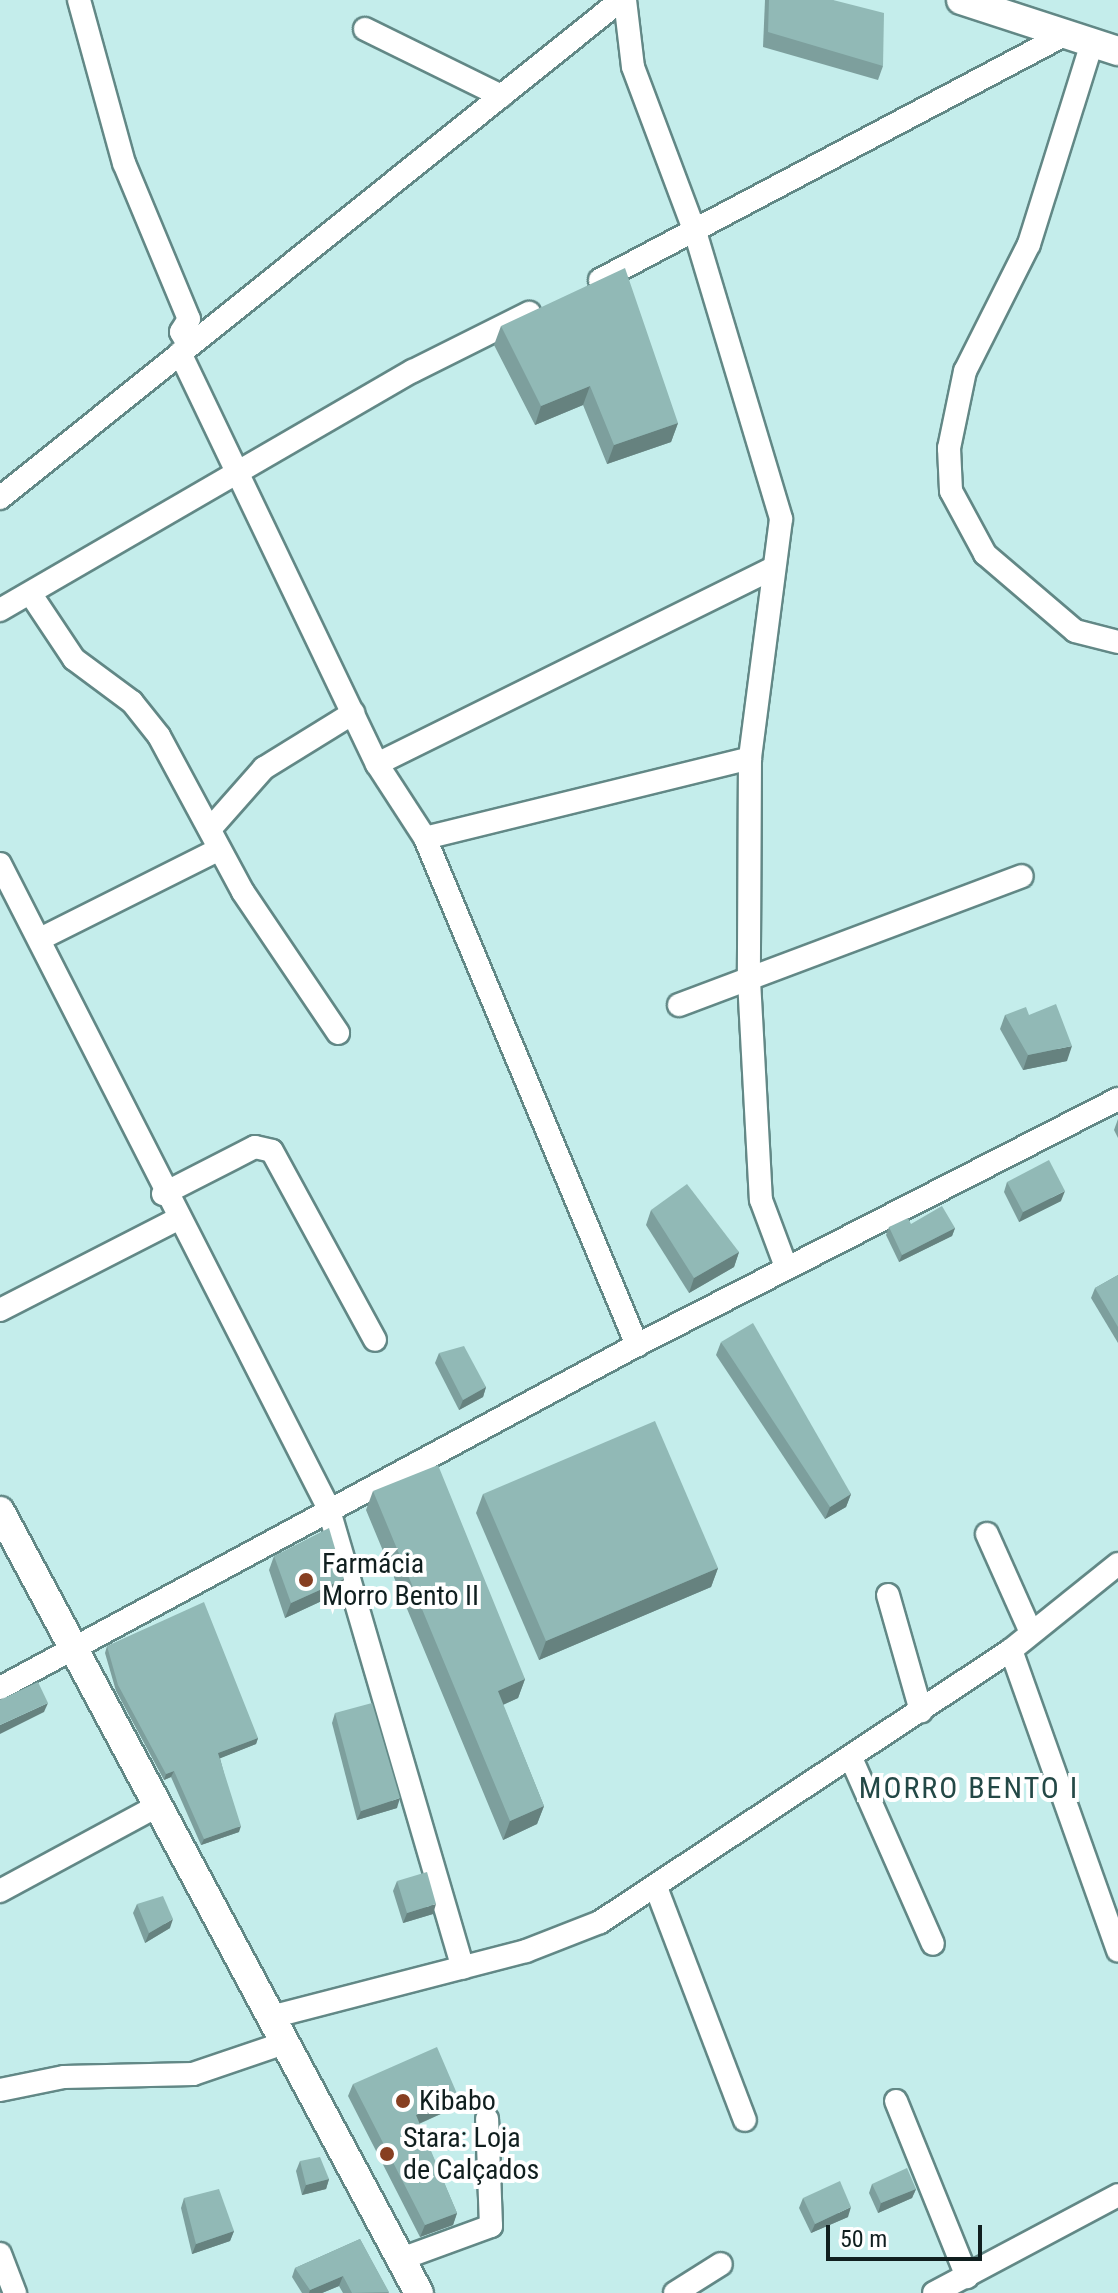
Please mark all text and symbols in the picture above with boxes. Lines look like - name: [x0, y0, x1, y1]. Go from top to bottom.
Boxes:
- place label: Farmácia Morro Bento II: [322, 1547, 479, 1613]
- marker: Farmácia Morro Bento II: [297, 1571, 315, 1589]
- district label: MORRO BENTO I: [859, 1770, 1079, 1806]
- place label: Kibabo: [419, 2084, 496, 2118]
- marker: Kibabo: [394, 2092, 412, 2110]
- place label: Stara: Loja de Calçados: [403, 2121, 539, 2187]
- marker: Stara: Loja de Calçados: [378, 2145, 396, 2163]
- scale bar: [830, 2209, 986, 2259]
- text: 50 m: [840, 2225, 887, 2253]

